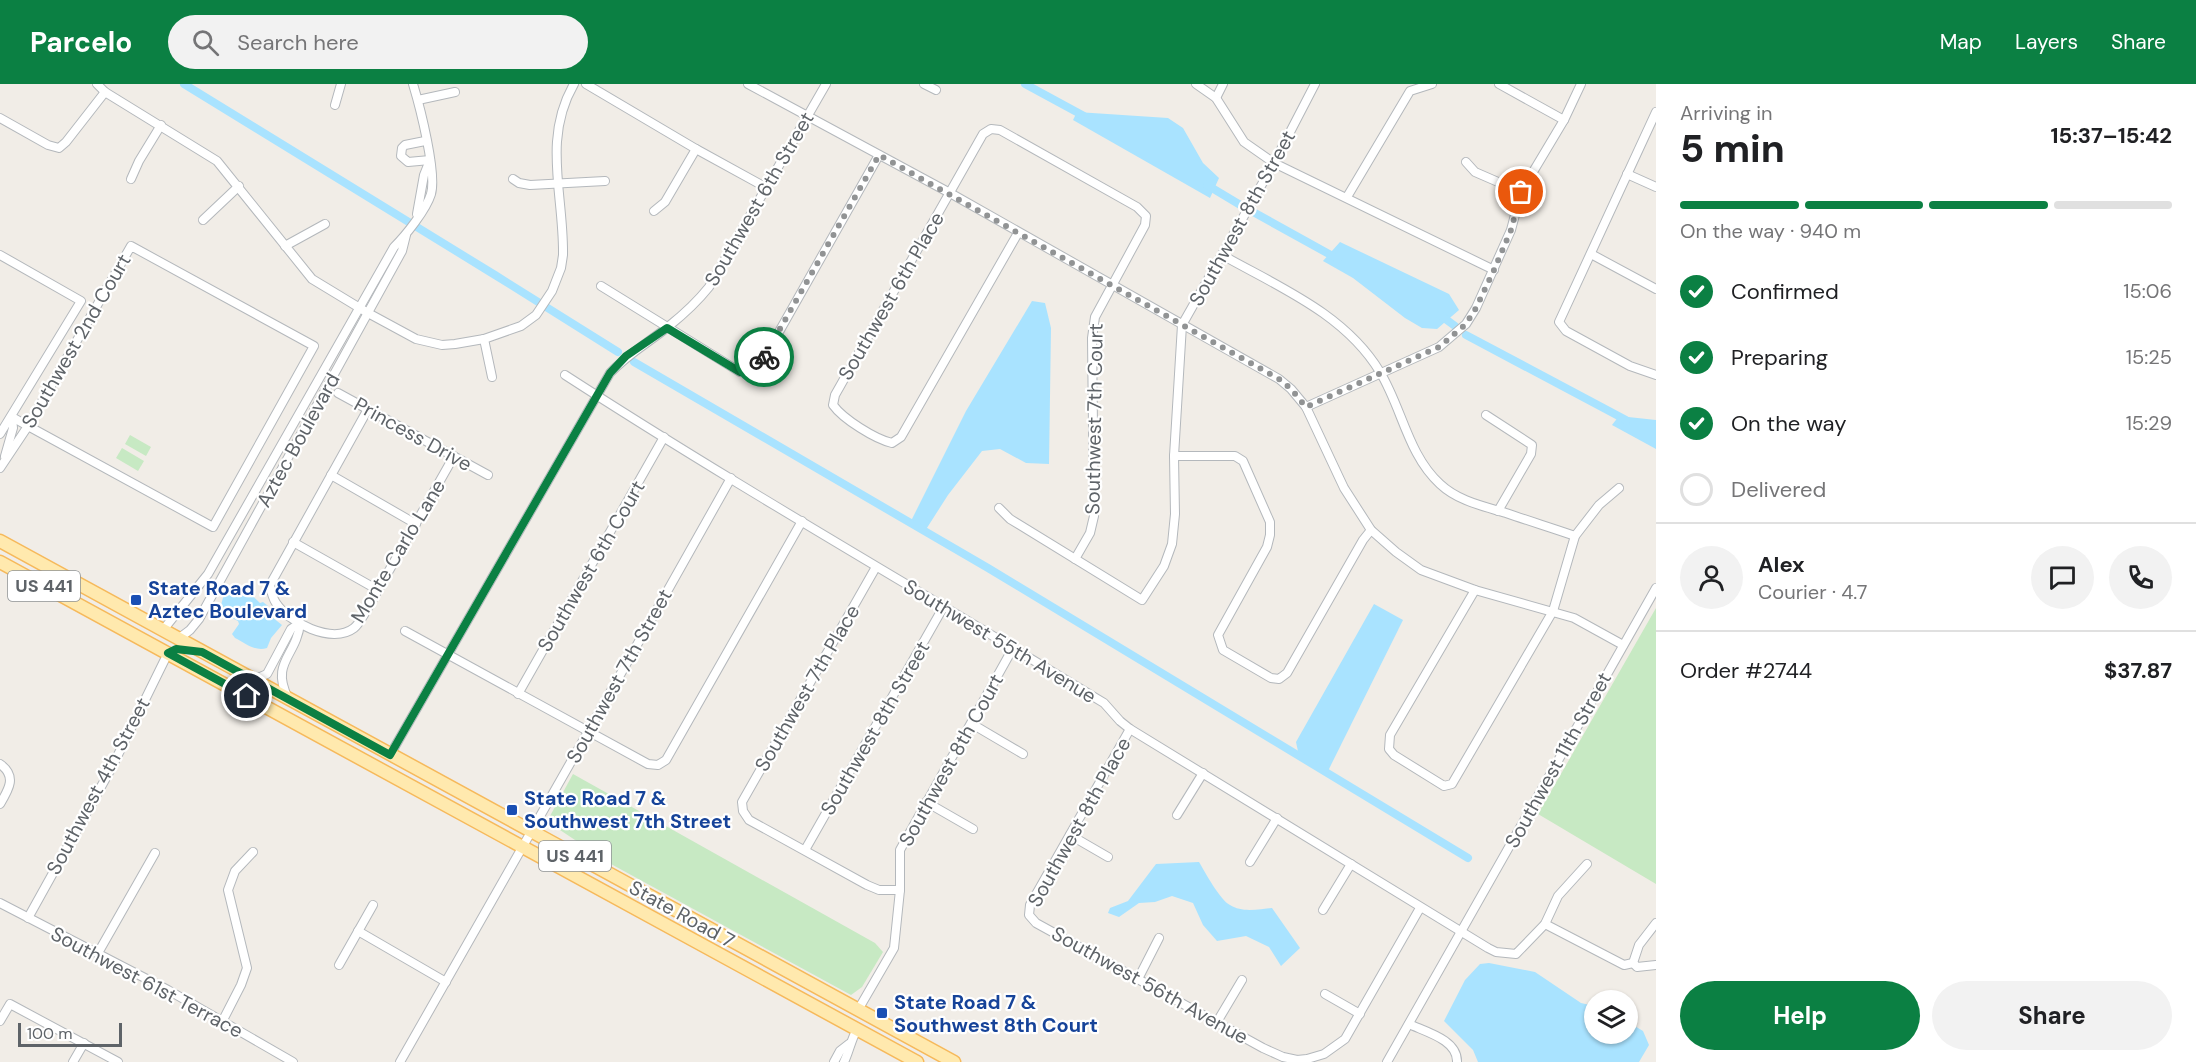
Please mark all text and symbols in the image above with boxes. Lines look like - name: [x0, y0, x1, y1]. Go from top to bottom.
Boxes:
- search box: [168, 15, 588, 69]
- text: Parcelo: [30, 24, 132, 61]
- icon: search: [189, 26, 222, 59]
- text: Search here: [237, 28, 359, 57]
- text: Map: [1940, 28, 1982, 56]
- text: Layers: [2015, 28, 2078, 56]
- text: Share: [2111, 28, 2166, 56]
- text: Arriving in: [1680, 100, 1772, 126]
- street label: Southwest 6th Street: [698, 107, 820, 291]
- text: 15:37–15:42: [2051, 121, 2172, 150]
- text: 5 min: [1680, 123, 1785, 174]
- street label: Southwest 8th Street: [1183, 126, 1301, 310]
- pin: [1495, 166, 1546, 217]
- icon: bag: [1504, 175, 1537, 208]
- street label: Southwest 6th Place: [832, 207, 950, 385]
- text: On the way · 940 m: [1680, 218, 1861, 244]
- street label: Southwest 2nd Court: [15, 249, 137, 433]
- icon: check: [1680, 275, 1713, 308]
- text: Confirmed: [1731, 277, 1839, 306]
- text: 15:06: [2123, 278, 2172, 304]
- street label: Southwest 7th Court: [1079, 323, 1109, 515]
- courier: [734, 327, 794, 387]
- icon: bike: [748, 341, 781, 374]
- icon: check: [1680, 341, 1713, 374]
- text: Preparing: [1731, 343, 1828, 372]
- text: 15:25: [2126, 344, 2172, 370]
- street label: Aztec Boulevard: [250, 368, 346, 512]
- street label: Princess Drive: [349, 391, 477, 477]
- icon: check: [1680, 407, 1713, 440]
- text: On the way: [1731, 409, 1846, 438]
- text: 15:29: [2126, 410, 2172, 436]
- street label: Monte Carlo Lane: [345, 474, 451, 628]
- text: Delivered: [1731, 475, 1826, 504]
- street label: Southwest 6th Court: [531, 476, 651, 656]
- button: person: [1680, 546, 1743, 609]
- button: chat: [2031, 546, 2094, 609]
- button: phone: [2109, 546, 2172, 609]
- text: Alex: [1758, 550, 1805, 579]
- road number: US 441: [8, 571, 80, 601]
- street label: Southwest 55th Avenue: [899, 573, 1101, 709]
- place label: State Road 7 & Aztec Boulevard: [148, 575, 307, 624]
- text: Courier · 4.7: [1758, 579, 1867, 605]
- street label: Southwest 7th Street: [560, 584, 678, 768]
- marker: State Road 7 & Aztec Boulevard: [129, 593, 143, 607]
- street label: Southwest 7th Place: [749, 600, 865, 776]
- street label: Southwest 8th Street: [815, 636, 936, 820]
- text: Order #2744: [1680, 656, 1812, 685]
- text: $37.87: [2104, 656, 2172, 685]
- street label: Southwest 11th Street: [1499, 667, 1617, 852]
- street label: Southwest 8th Court: [893, 669, 1009, 851]
- pin: [221, 670, 272, 721]
- icon: home: [230, 679, 263, 712]
- street label: Southwest 4th Street: [40, 693, 156, 879]
- street label: Southwest 8th Place: [1022, 733, 1136, 911]
- place label: State Road 7 & Southwest 7th Street: [524, 785, 731, 834]
- marker: State Road 7 & Southwest 7th Street: [505, 803, 519, 817]
- road number: US 441: [539, 841, 611, 871]
- street label: State Road 7: [625, 874, 739, 954]
- street label: Southwest 61st Terrace: [46, 920, 248, 1044]
- street label: Southwest 56th Avenue: [1047, 920, 1253, 1050]
- button: Help: [1680, 981, 1920, 1050]
- button: Share: [1932, 981, 2172, 1050]
- place label: State Road 7 & Southwest 8th Court: [894, 989, 1098, 1038]
- map controls: [1584, 990, 1638, 1044]
- button: layers: [1584, 990, 1638, 1044]
- marker: State Road 7 & Southwest 8th Court: [875, 1006, 889, 1020]
- scale bar: [18, 1020, 122, 1048]
- text: 100 m: [27, 1023, 72, 1044]

